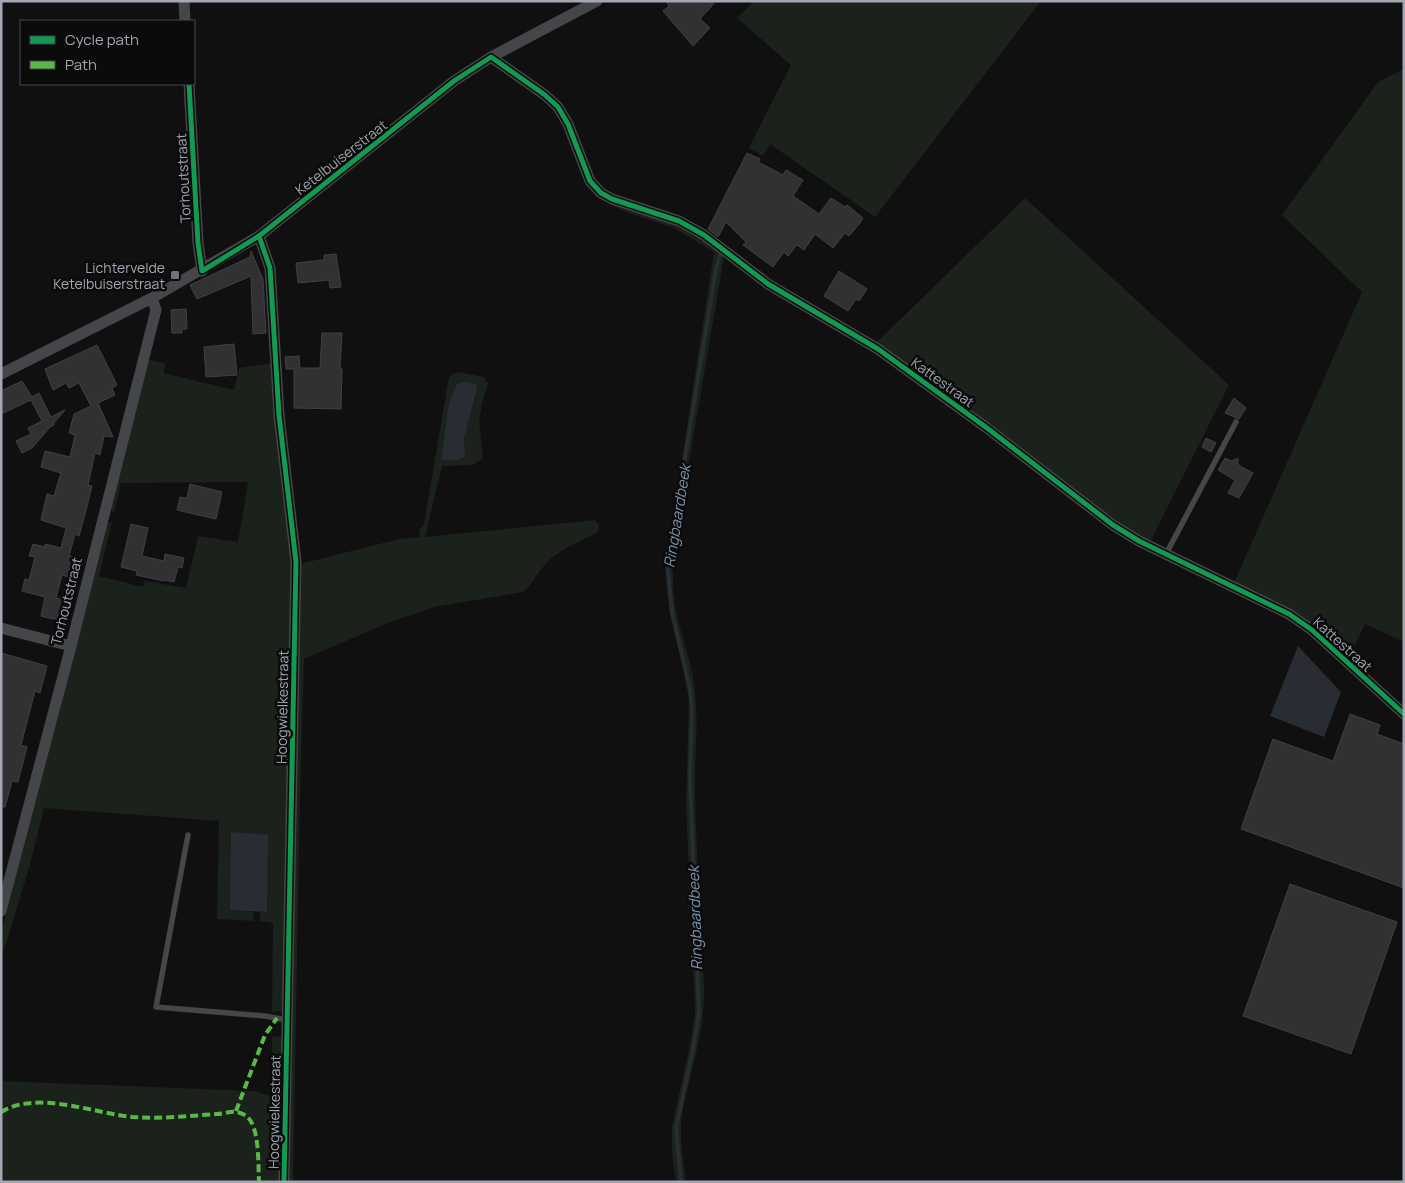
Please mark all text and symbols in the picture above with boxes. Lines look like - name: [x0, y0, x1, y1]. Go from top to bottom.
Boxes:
- legend: [20, 20, 195, 85]
- text: Cycle path: [65, 29, 139, 50]
- text: Path: [65, 54, 97, 75]
- street label: Ketelbuiserstraat: [291, 115, 391, 199]
- street label: Torhoutstraat: [171, 132, 195, 223]
- place label: Lichtervelde Ketelbuiserstraat: [53, 258, 165, 293]
- marker: Lichtervelde Ketelbuiserstraat: [169, 269, 181, 281]
- street label: Kattestraat: [908, 353, 979, 412]
- water label: Ringbaardbeek: [658, 460, 696, 569]
- street label: Torhoutstraat: [46, 555, 86, 647]
- street label: Kattestraat: [1309, 612, 1377, 676]
- street label: Hoogwielkestraat: [272, 650, 292, 764]
- water label: Ringbaardbeek: [683, 863, 707, 970]
- street label: Hoogwielkestraat: [264, 1055, 284, 1169]

